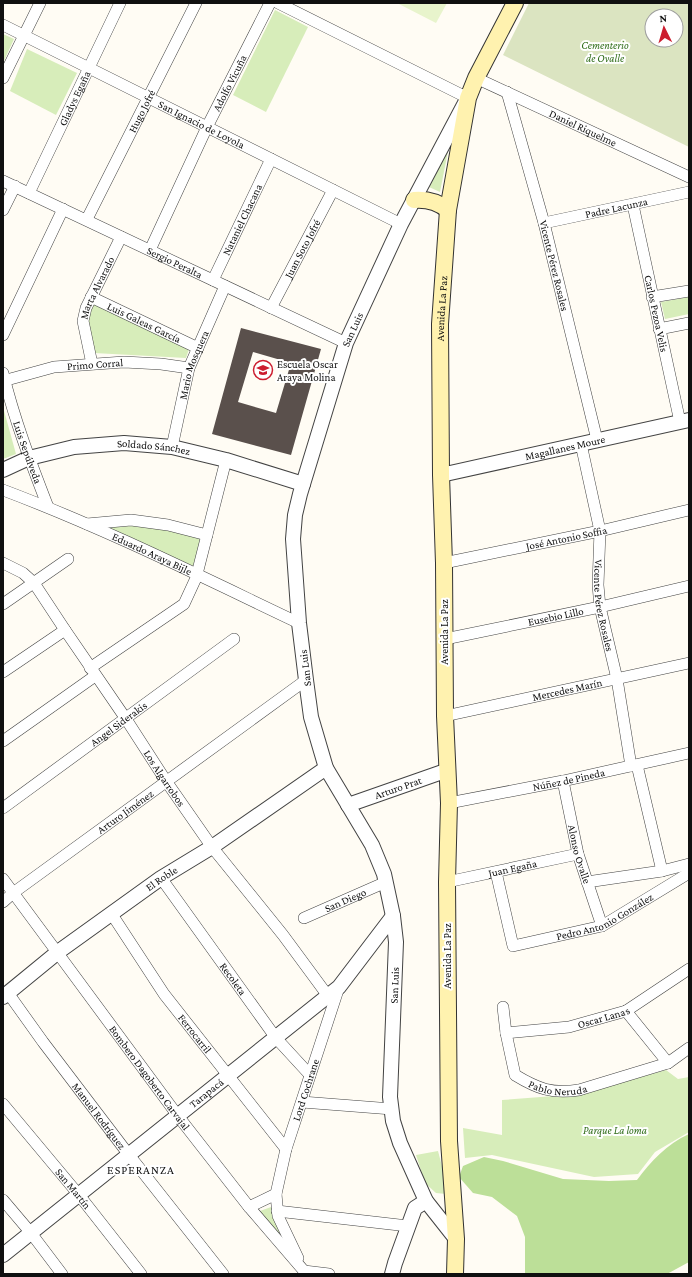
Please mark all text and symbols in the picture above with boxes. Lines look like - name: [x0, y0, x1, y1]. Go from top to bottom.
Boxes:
- north arrow: [644, 8, 684, 48]
- text: N: [659, 12, 668, 24]
- park label: Cementerio de Ovalle: [581, 39, 629, 64]
- street label: Adolfo Vicuña: [210, 53, 249, 113]
- street label: Gladys Egaña: [56, 69, 93, 128]
- street label: Hugo Jofré: [126, 87, 157, 134]
- street label: San Ignacio de Loyola: [156, 98, 247, 151]
- street label: Daniel Riquelme: [547, 107, 619, 149]
- street label: Nataniel Chacana: [220, 182, 264, 257]
- street label: Padre Lacunza: [584, 195, 649, 220]
- street label: Juan Soto Jofré: [281, 217, 323, 281]
- street label: Vicente Pérez Rosales: [538, 219, 571, 312]
- street label: Sergio Peralta: [145, 244, 204, 280]
- street label: Marta Alvarado: [78, 254, 117, 320]
- street label: Carlos Pezoa Velis: [642, 274, 671, 353]
- street label: Avenida La Paz: [434, 275, 449, 341]
- street label: Luis Galeas García: [106, 300, 183, 345]
- street label: San Luis: [339, 310, 365, 348]
- street label: Mario Mosquera: [176, 328, 211, 401]
- street label: Primo Corral: [67, 356, 124, 372]
- place label: Escuela Oscar Araya Molina: [277, 358, 338, 384]
- school or university icon: Escuela Oscar Araya Molina: [252, 359, 274, 381]
- street label: Luis Sepúlveda: [11, 419, 44, 485]
- street label: Magallanes Moure: [524, 433, 606, 462]
- street label: Soldado Sánchez: [116, 437, 192, 457]
- street label: José Antonio Soffia: [524, 524, 608, 553]
- street label: Eduardo Araya Bijle: [110, 530, 194, 577]
- street label: Vicente Pérez Rosales: [592, 559, 616, 653]
- street label: Avenida La Paz: [438, 599, 450, 665]
- street label: Eusebio Lillo: [527, 604, 585, 628]
- street label: San Luis: [297, 649, 313, 687]
- street label: Mercedes Marín: [531, 676, 603, 703]
- street label: Angel Siderakis: [88, 699, 149, 748]
- street label: Los Algarrobos: [141, 748, 188, 809]
- street label: Núñez de Pineda: [532, 766, 606, 793]
- street label: Arturo Prat: [373, 774, 423, 801]
- street label: Arturo Jiménez: [95, 787, 156, 836]
- street label: Alonso Ovalle: [566, 824, 593, 885]
- street label: Juan Egaña: [486, 857, 538, 880]
- street label: El Roble: [143, 863, 180, 893]
- street label: San Diego: [323, 885, 368, 914]
- street label: Pedro Antonio González: [555, 890, 655, 942]
- street label: Avenida La Paz: [441, 923, 453, 989]
- street label: Recoleta: [218, 960, 249, 997]
- street label: San Luis: [388, 967, 401, 1004]
- street label: Oscar Lanas: [576, 1004, 632, 1030]
- street label: Ferrocarril: [176, 1012, 214, 1055]
- street label: Bombero Dagoberto Carvajal: [107, 1023, 193, 1132]
- street label: Lord Cochrane: [290, 1057, 321, 1122]
- street label: Tarapacá: [187, 1076, 226, 1110]
- street label: Pablo Neruda: [527, 1078, 588, 1097]
- street label: Manuel Rodríguez: [70, 1080, 129, 1152]
- park label: Parque La loma: [583, 1124, 647, 1137]
- district label: ESPERANZA: [107, 1163, 175, 1177]
- street label: San Martín: [53, 1166, 94, 1211]

